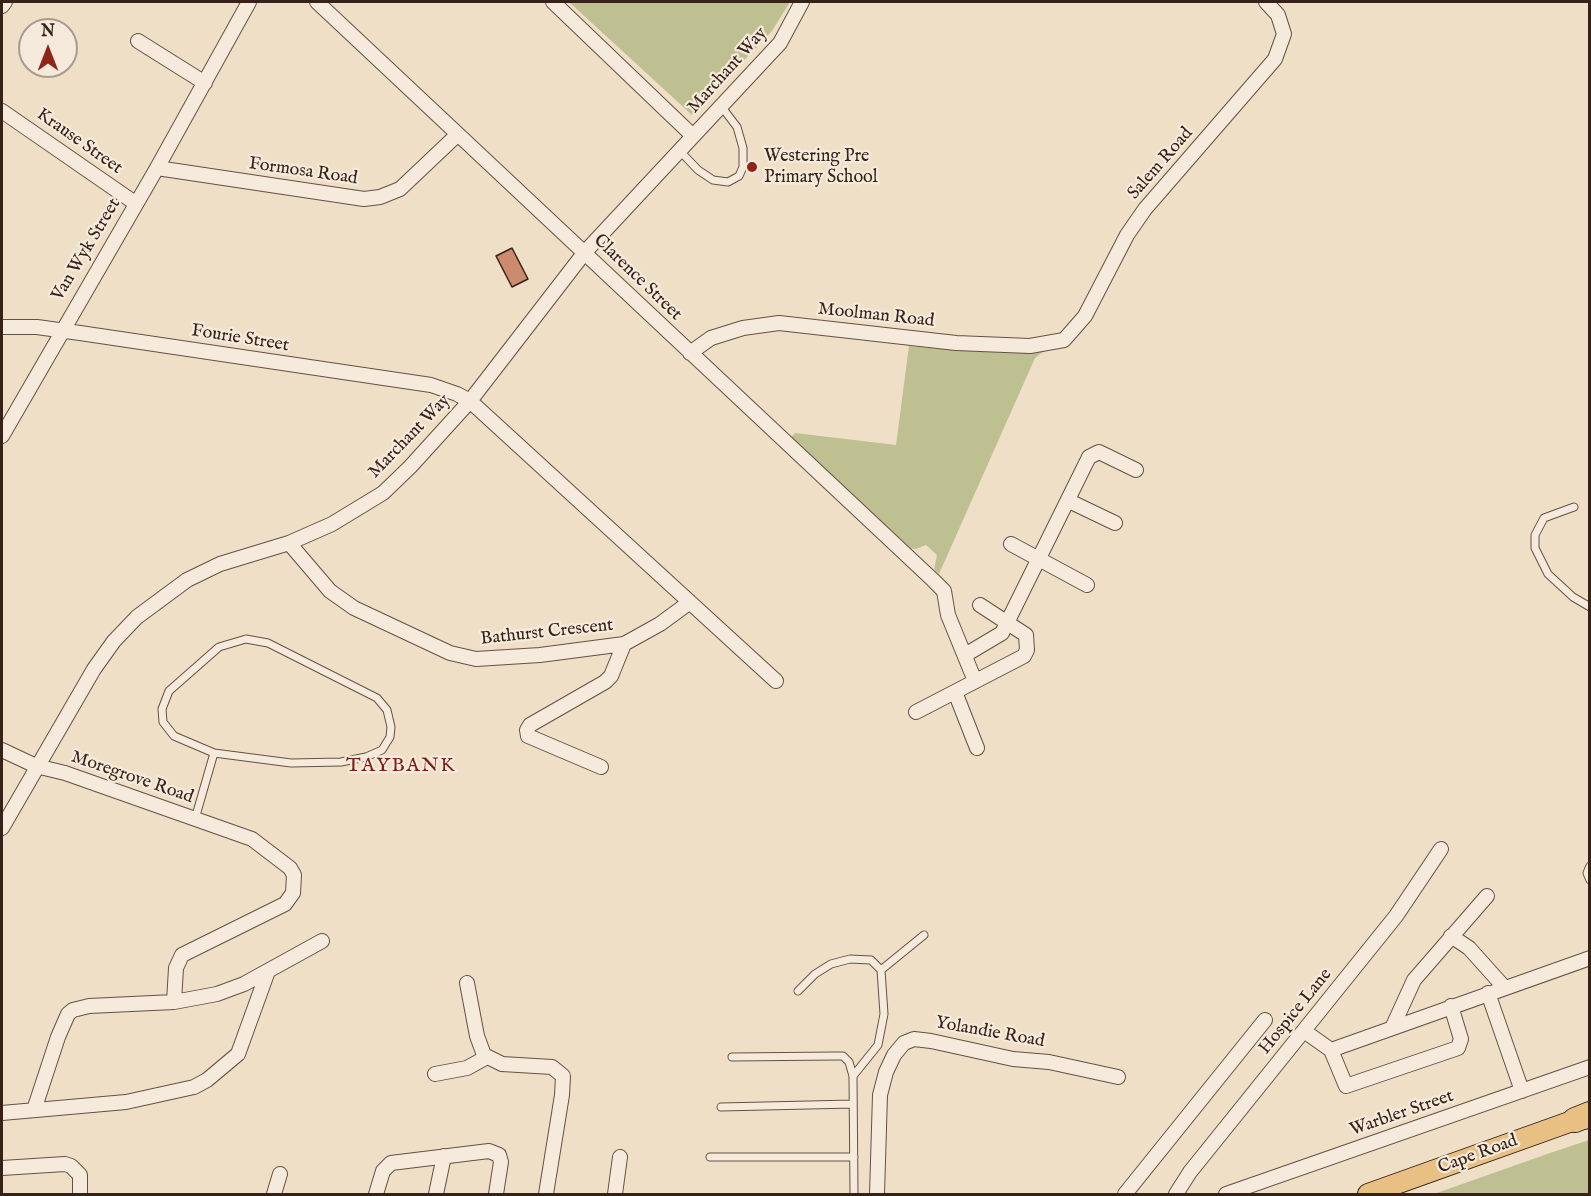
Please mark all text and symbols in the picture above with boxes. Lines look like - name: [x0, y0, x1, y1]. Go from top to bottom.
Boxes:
- north arrow: [18, 18, 78, 78]
- text: N: [41, 22, 55, 42]
- street label: Marchant Way: [684, 23, 772, 119]
- street label: Krause Street: [32, 104, 126, 180]
- street label: Salem Road: [1124, 123, 1198, 205]
- place label: Westering Pre Primary School: [764, 146, 878, 188]
- street label: Formosa Road: [247, 154, 359, 190]
- marker: Westering Pre Primary School: [745, 160, 759, 174]
- street label: Van Wyk Street: [48, 195, 126, 305]
- street label: Clarence Street: [588, 230, 686, 326]
- street label: Moolman Road: [817, 299, 935, 333]
- street label: Fourie Street: [190, 321, 290, 357]
- street label: Marchant Way: [365, 390, 455, 484]
- street label: Bathurst Crescent: [480, 615, 614, 651]
- street label: Moregrove Road: [68, 747, 196, 809]
- district label: TAYBANK: [346, 755, 456, 779]
- street label: Hospice Lane: [1255, 965, 1337, 1059]
- street label: Yolandie Road: [934, 1013, 1046, 1053]
- street label: Warbler Street: [1347, 1086, 1457, 1142]
- street label: Cape Road: [1435, 1131, 1521, 1179]

